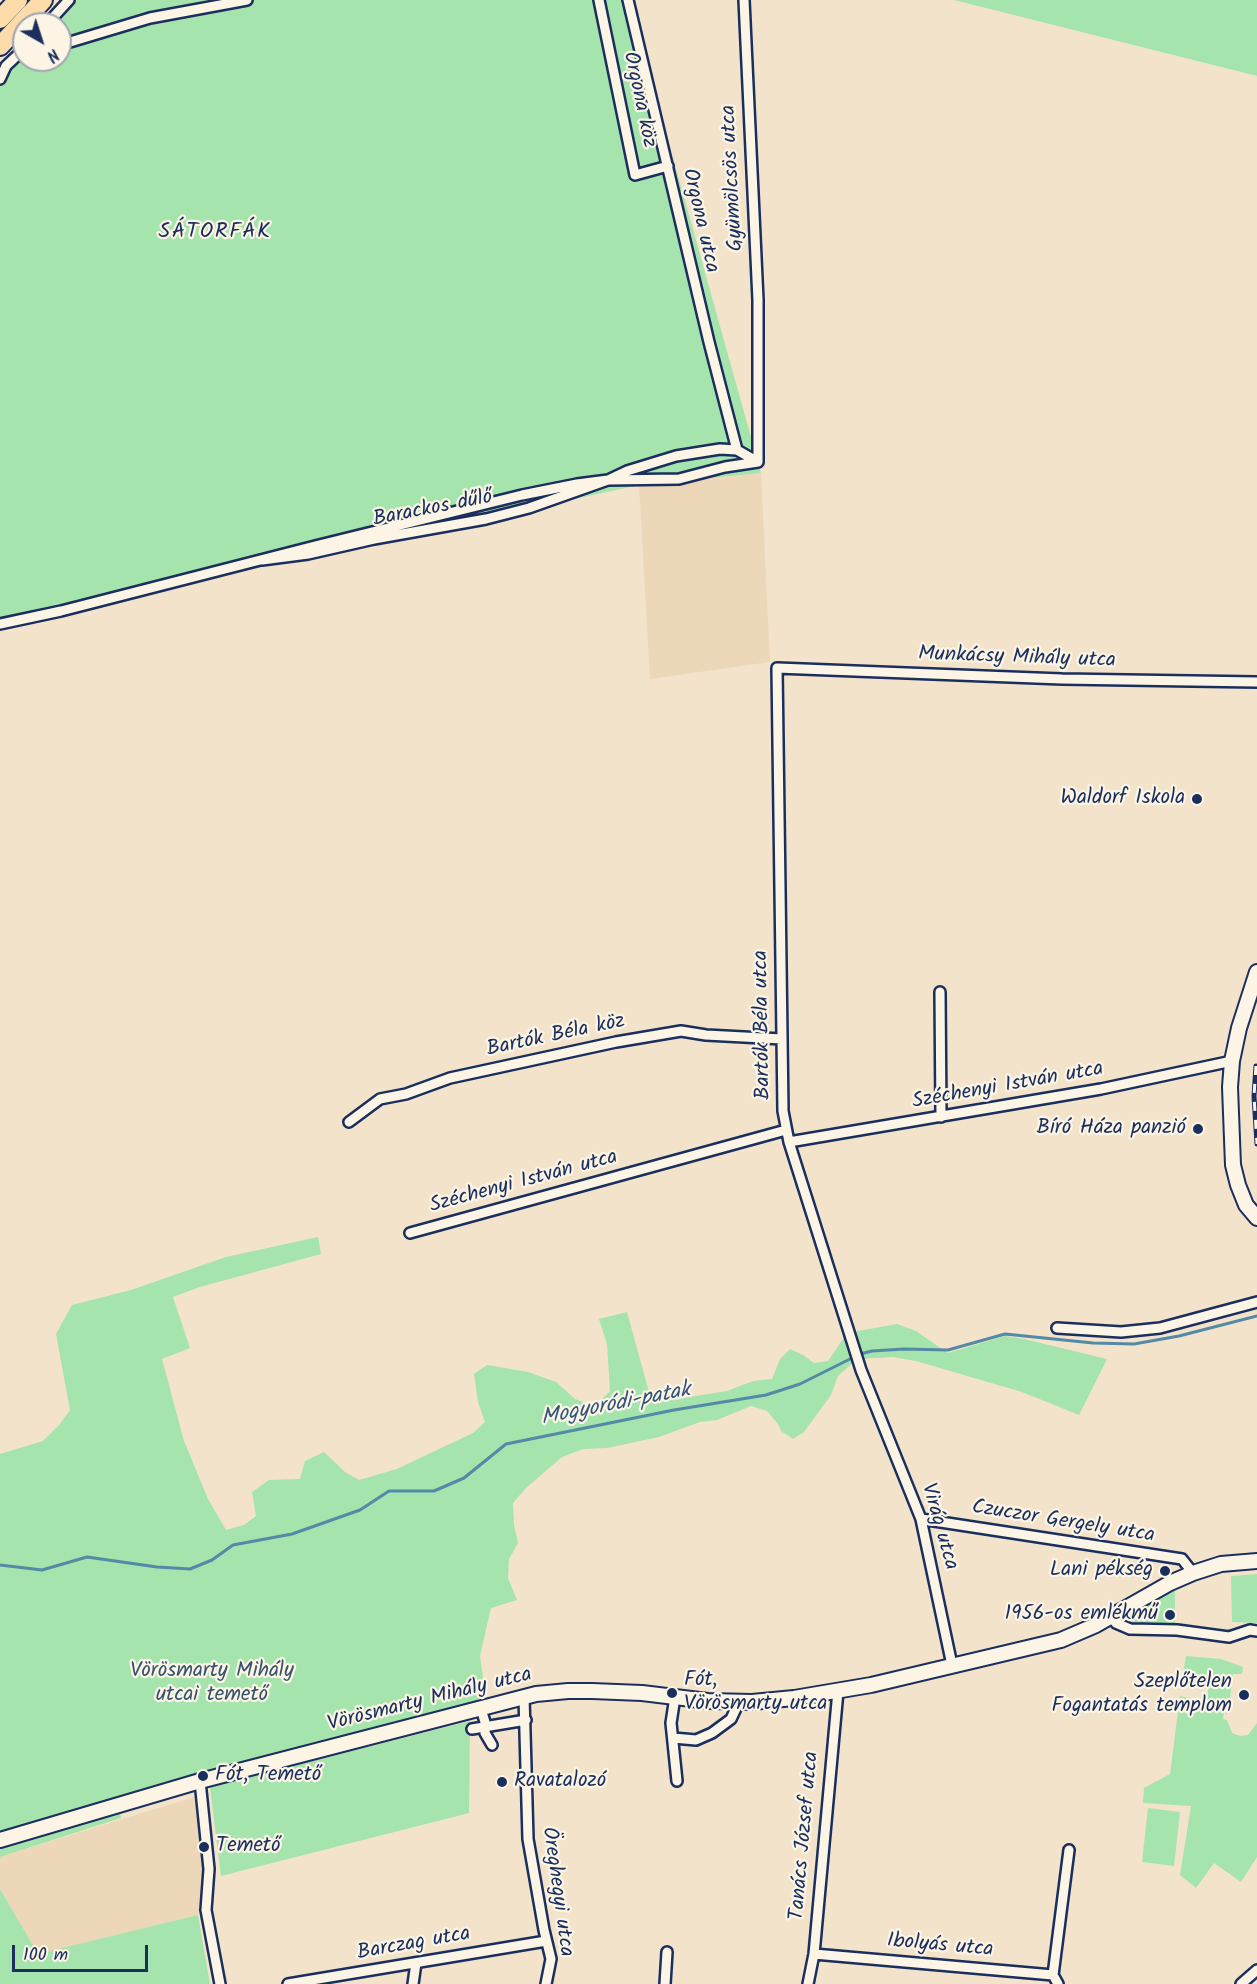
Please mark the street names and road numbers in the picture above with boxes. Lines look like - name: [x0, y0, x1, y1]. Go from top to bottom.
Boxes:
- street label: Orgona köz: [616, 50, 660, 150]
- street label: Gyümölcsös utca: [718, 104, 750, 252]
- street label: Orgona utca: [675, 166, 723, 276]
- street label: Barackos dűlő: [371, 486, 495, 534]
- street label: Munkácsy Mihály utca: [918, 643, 1116, 675]
- street label: Bartók Béla utca: [750, 950, 778, 1100]
- street label: Bartók Béla köz: [485, 1010, 627, 1064]
- street label: Széchenyi István utca: [911, 1058, 1105, 1116]
- street label: Széchenyi István utca: [427, 1146, 621, 1220]
- street label: Virág utca: [914, 1481, 962, 1573]
- street label: Czuczor Gergely utca: [970, 1496, 1156, 1550]
- street label: Vörösmarty Mihály utca: [325, 1663, 535, 1739]
- street label: Tanács József utca: [786, 1750, 826, 1922]
- street label: Öreghegyi utca: [534, 1826, 578, 1958]
- street label: Barczag utca: [355, 1923, 473, 1967]
- street label: Ibolyás utca: [886, 1930, 994, 1964]

